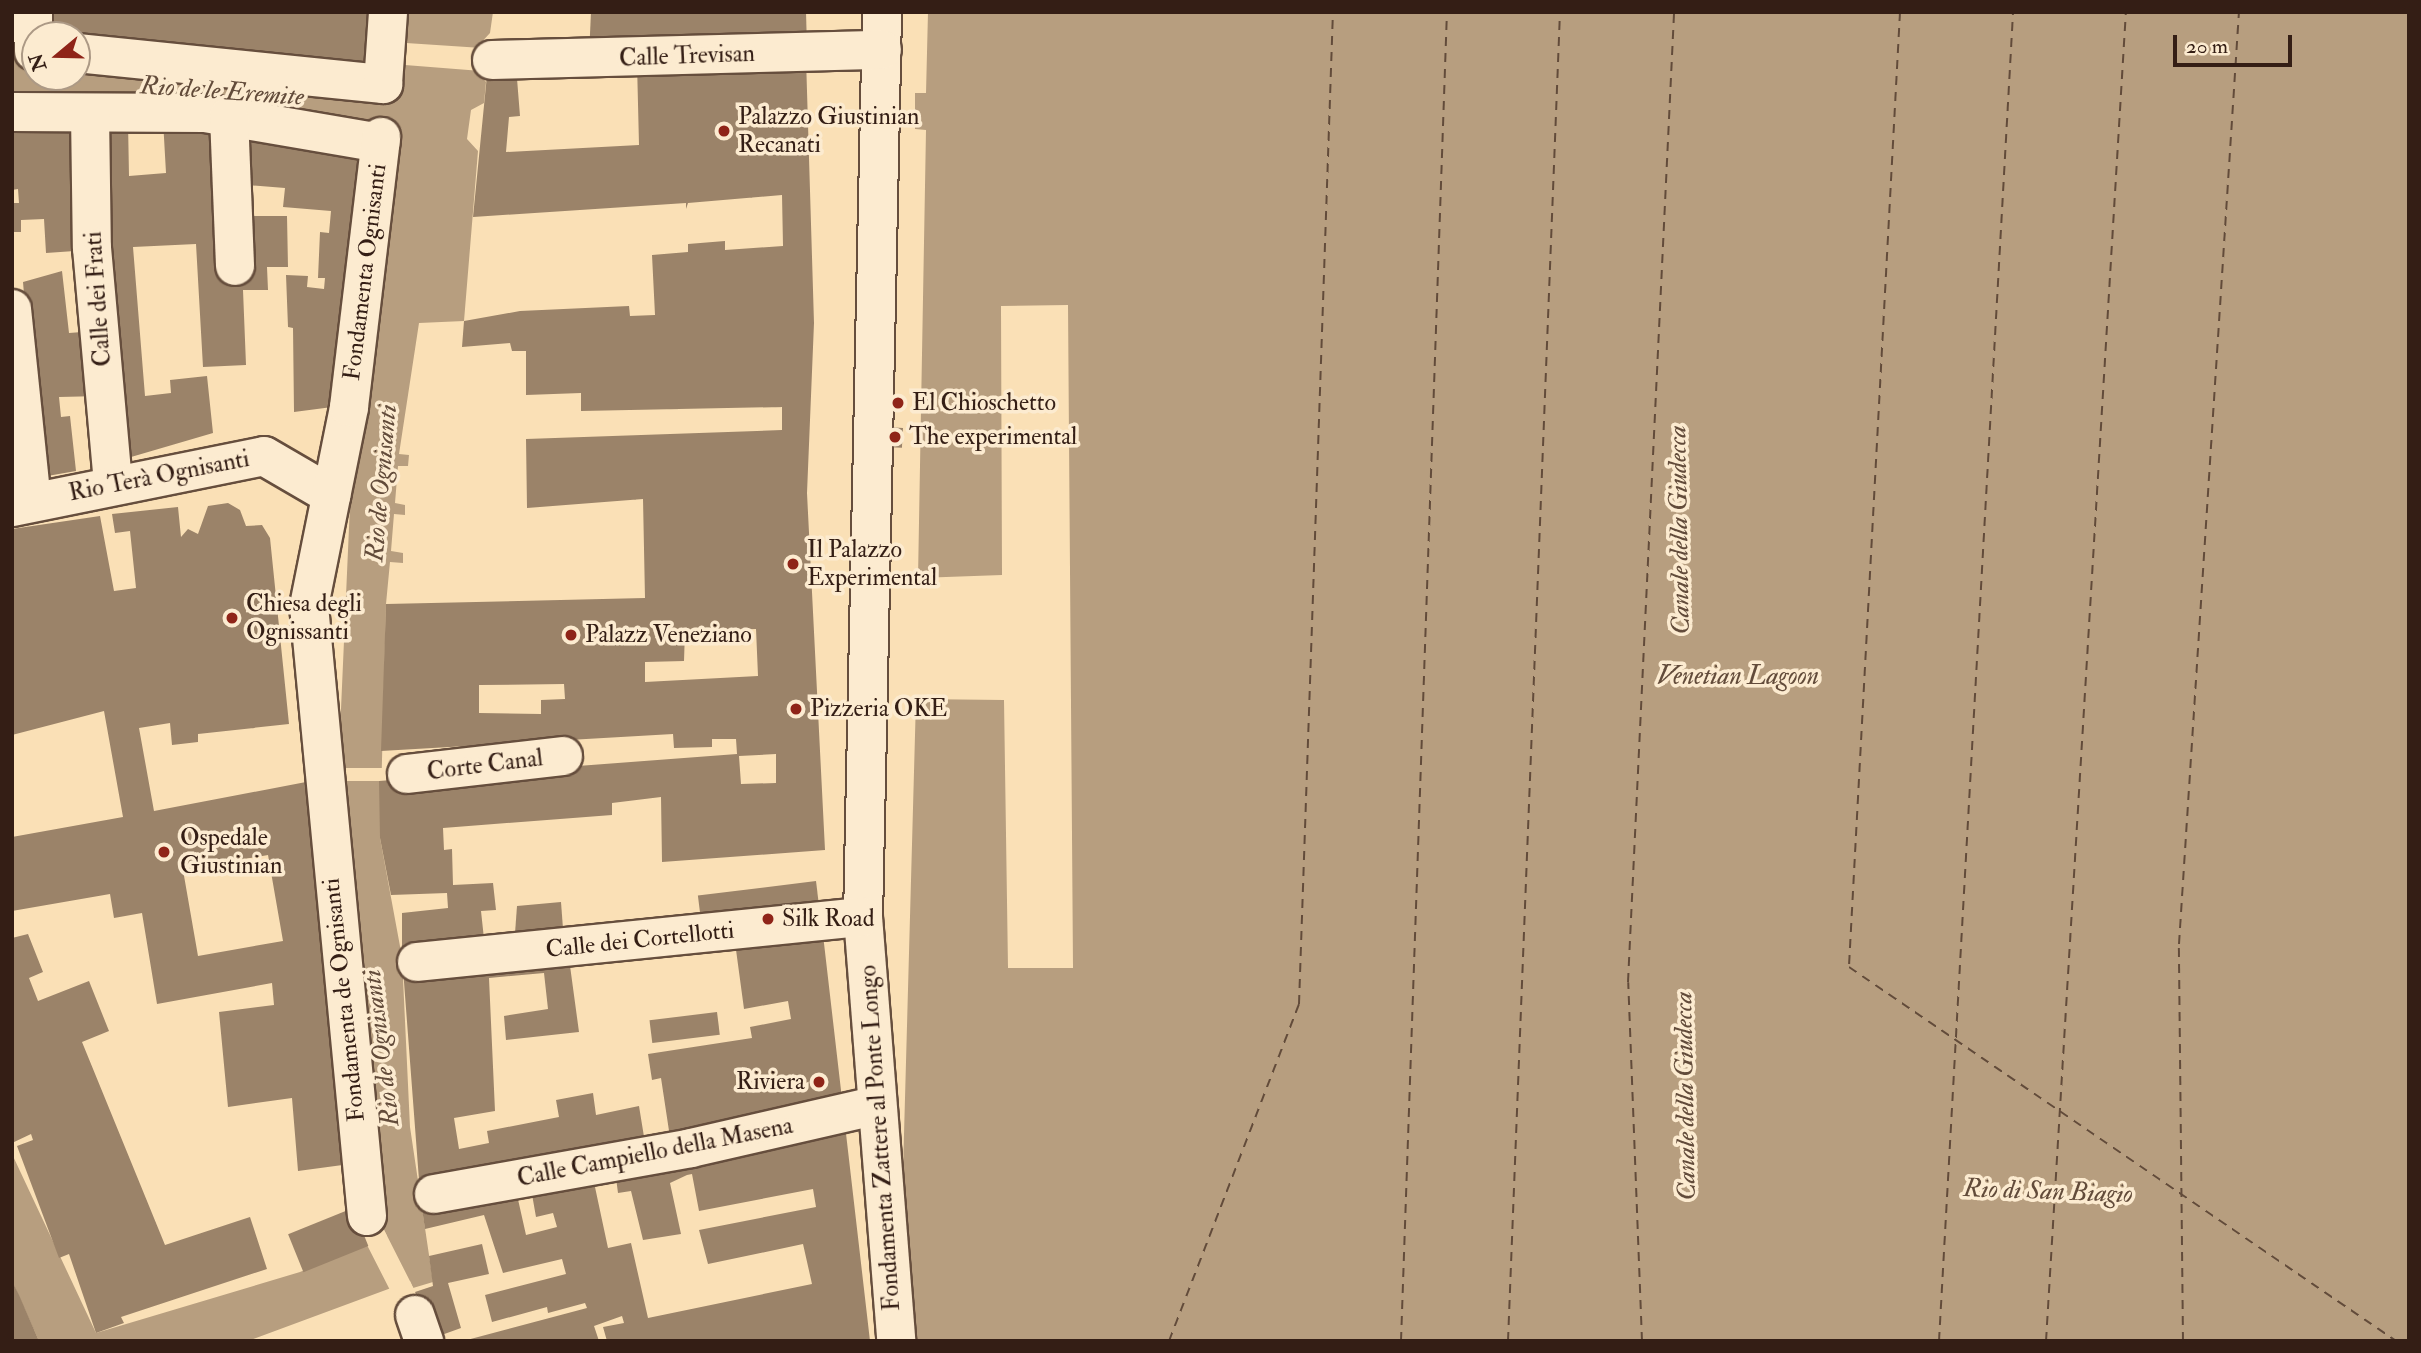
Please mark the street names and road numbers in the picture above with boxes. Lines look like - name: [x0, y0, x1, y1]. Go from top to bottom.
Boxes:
- street label: Calle Trevisan: [619, 39, 755, 73]
- street label: Fondamenta Ognisanti: [337, 162, 393, 382]
- street label: Calle dei Frati: [79, 230, 117, 368]
- street label: Rio Terà Ognisanti: [66, 444, 252, 508]
- street label: Corte Canal: [425, 744, 545, 786]
- street label: Fondamenta de Ognisanti: [317, 877, 371, 1123]
- street label: Calle dei Cortellotti: [544, 916, 736, 964]
- street label: Fondamenta Zattere al Ponte Longo: [854, 964, 906, 1312]
- street label: Calle Campiello della Masena: [515, 1111, 795, 1193]

